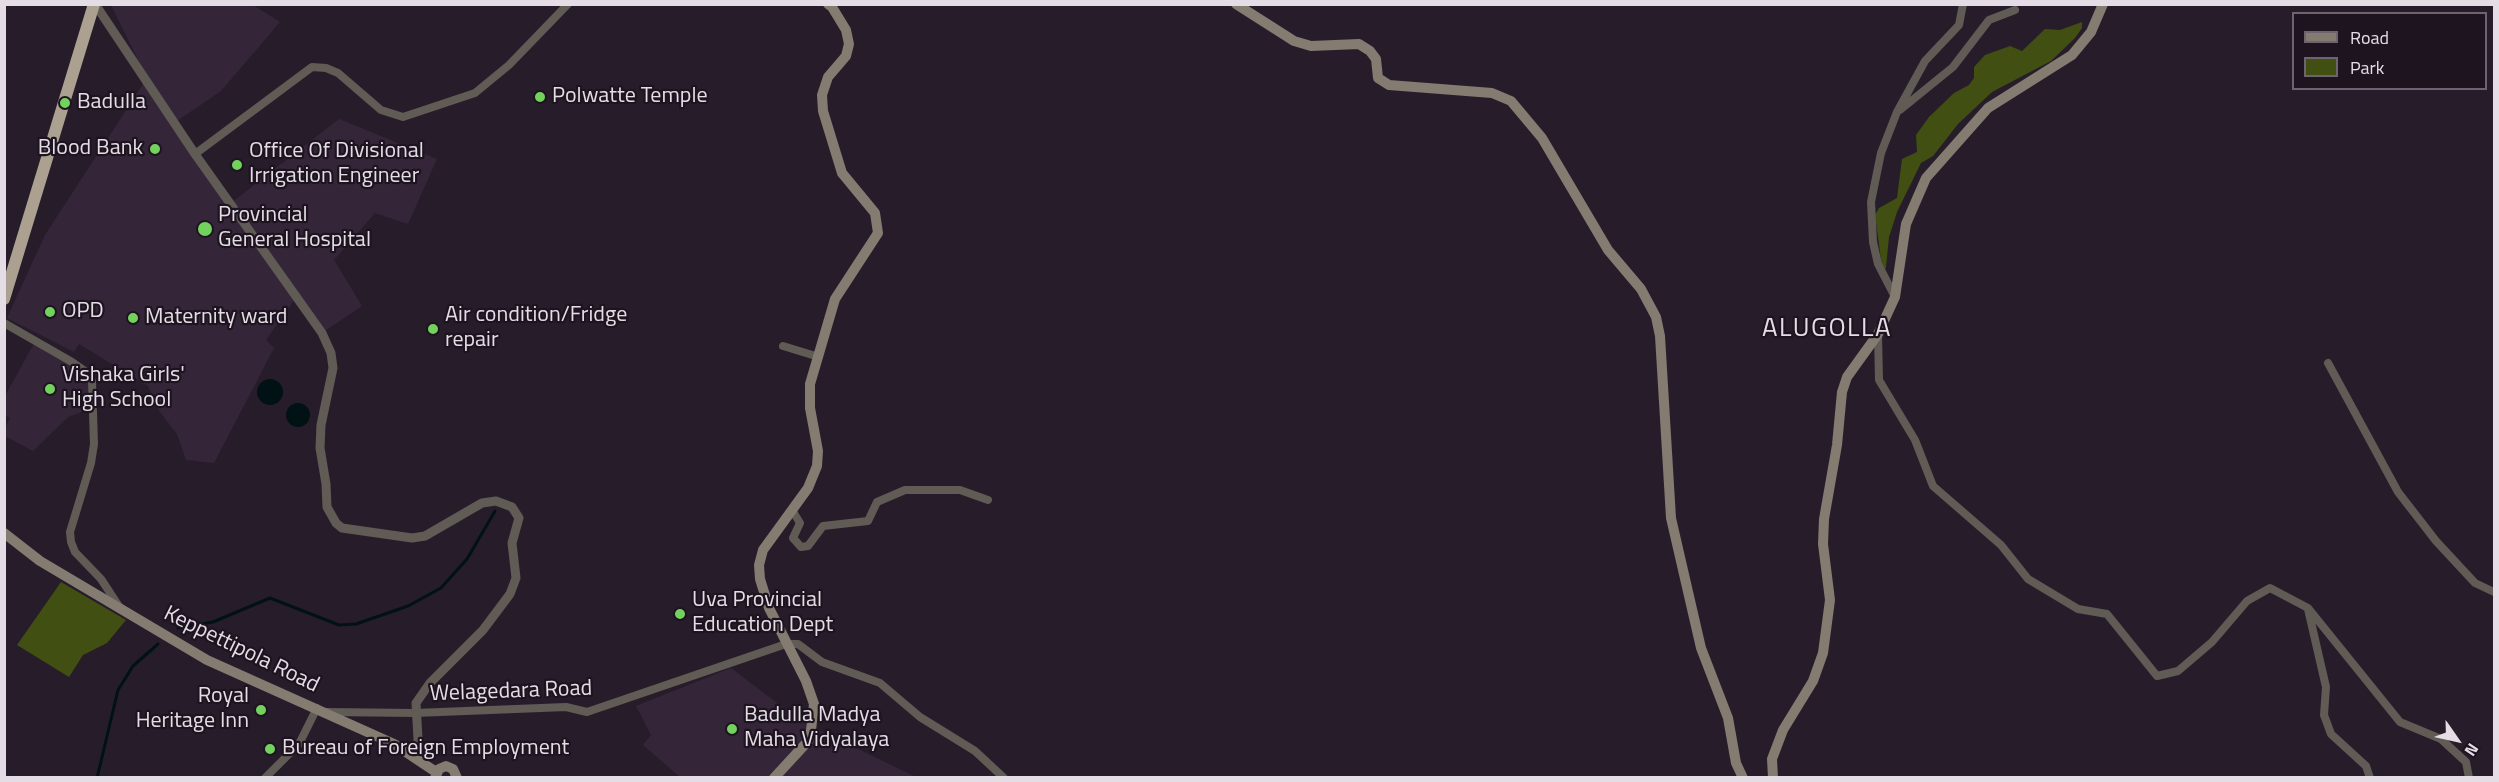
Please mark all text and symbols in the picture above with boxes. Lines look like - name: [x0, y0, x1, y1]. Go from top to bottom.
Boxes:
- legend: [2292, 12, 2487, 90]
- text: Road: [2350, 24, 2389, 51]
- text: Park: [2350, 54, 2384, 81]
- place label: Polwatte Temple: [552, 84, 708, 110]
- place label: Badulla: [77, 90, 146, 116]
- marker: Polwatte Temple: [533, 90, 547, 104]
- marker: Badulla: [58, 96, 72, 110]
- place label: Blood Bank: [38, 136, 143, 162]
- place label: Office Of Divisional Irrigation Engineer: [249, 139, 424, 190]
- marker: Blood Bank: [148, 142, 162, 156]
- marker: Office Of Divisional Irrigation Engineer: [230, 158, 244, 172]
- place label: Provincial General Hospital: [218, 203, 371, 254]
- marker: Provincial General Hospital: [196, 220, 214, 238]
- place label: OPD: [62, 299, 104, 325]
- place label: Air condition/Fridge repair: [445, 303, 627, 354]
- marker: OPD: [43, 305, 57, 319]
- place label: Maternity ward: [145, 305, 287, 331]
- marker: Maternity ward: [126, 311, 140, 325]
- district label: ALUGOLLA: [1762, 314, 1892, 346]
- marker: Air condition/Fridge repair: [426, 322, 440, 336]
- place label: Vishaka Girls' High School: [62, 363, 185, 414]
- marker: Vishaka Girls' High School: [43, 382, 57, 396]
- place label: Uva Provincial Education Dept: [692, 588, 833, 640]
- street label: Keppettipola Road: [159, 601, 323, 699]
- marker: Uva Provincial Education Dept: [673, 607, 687, 621]
- street label: Welagedara Road: [429, 676, 593, 708]
- place label: Royal Heritage Inn: [136, 684, 249, 736]
- marker: Royal Heritage Inn: [254, 703, 268, 717]
- place label: Badulla Madya Maha Vidyalaya: [744, 703, 889, 754]
- north arrow: [2427, 710, 2487, 770]
- marker: Badulla Madya Maha Vidyalaya: [725, 722, 739, 736]
- place label: Bureau of Foreign Employment: [282, 736, 569, 762]
- text: N: [2459, 739, 2485, 761]
- marker: Bureau of Foreign Employment: [263, 742, 277, 756]

